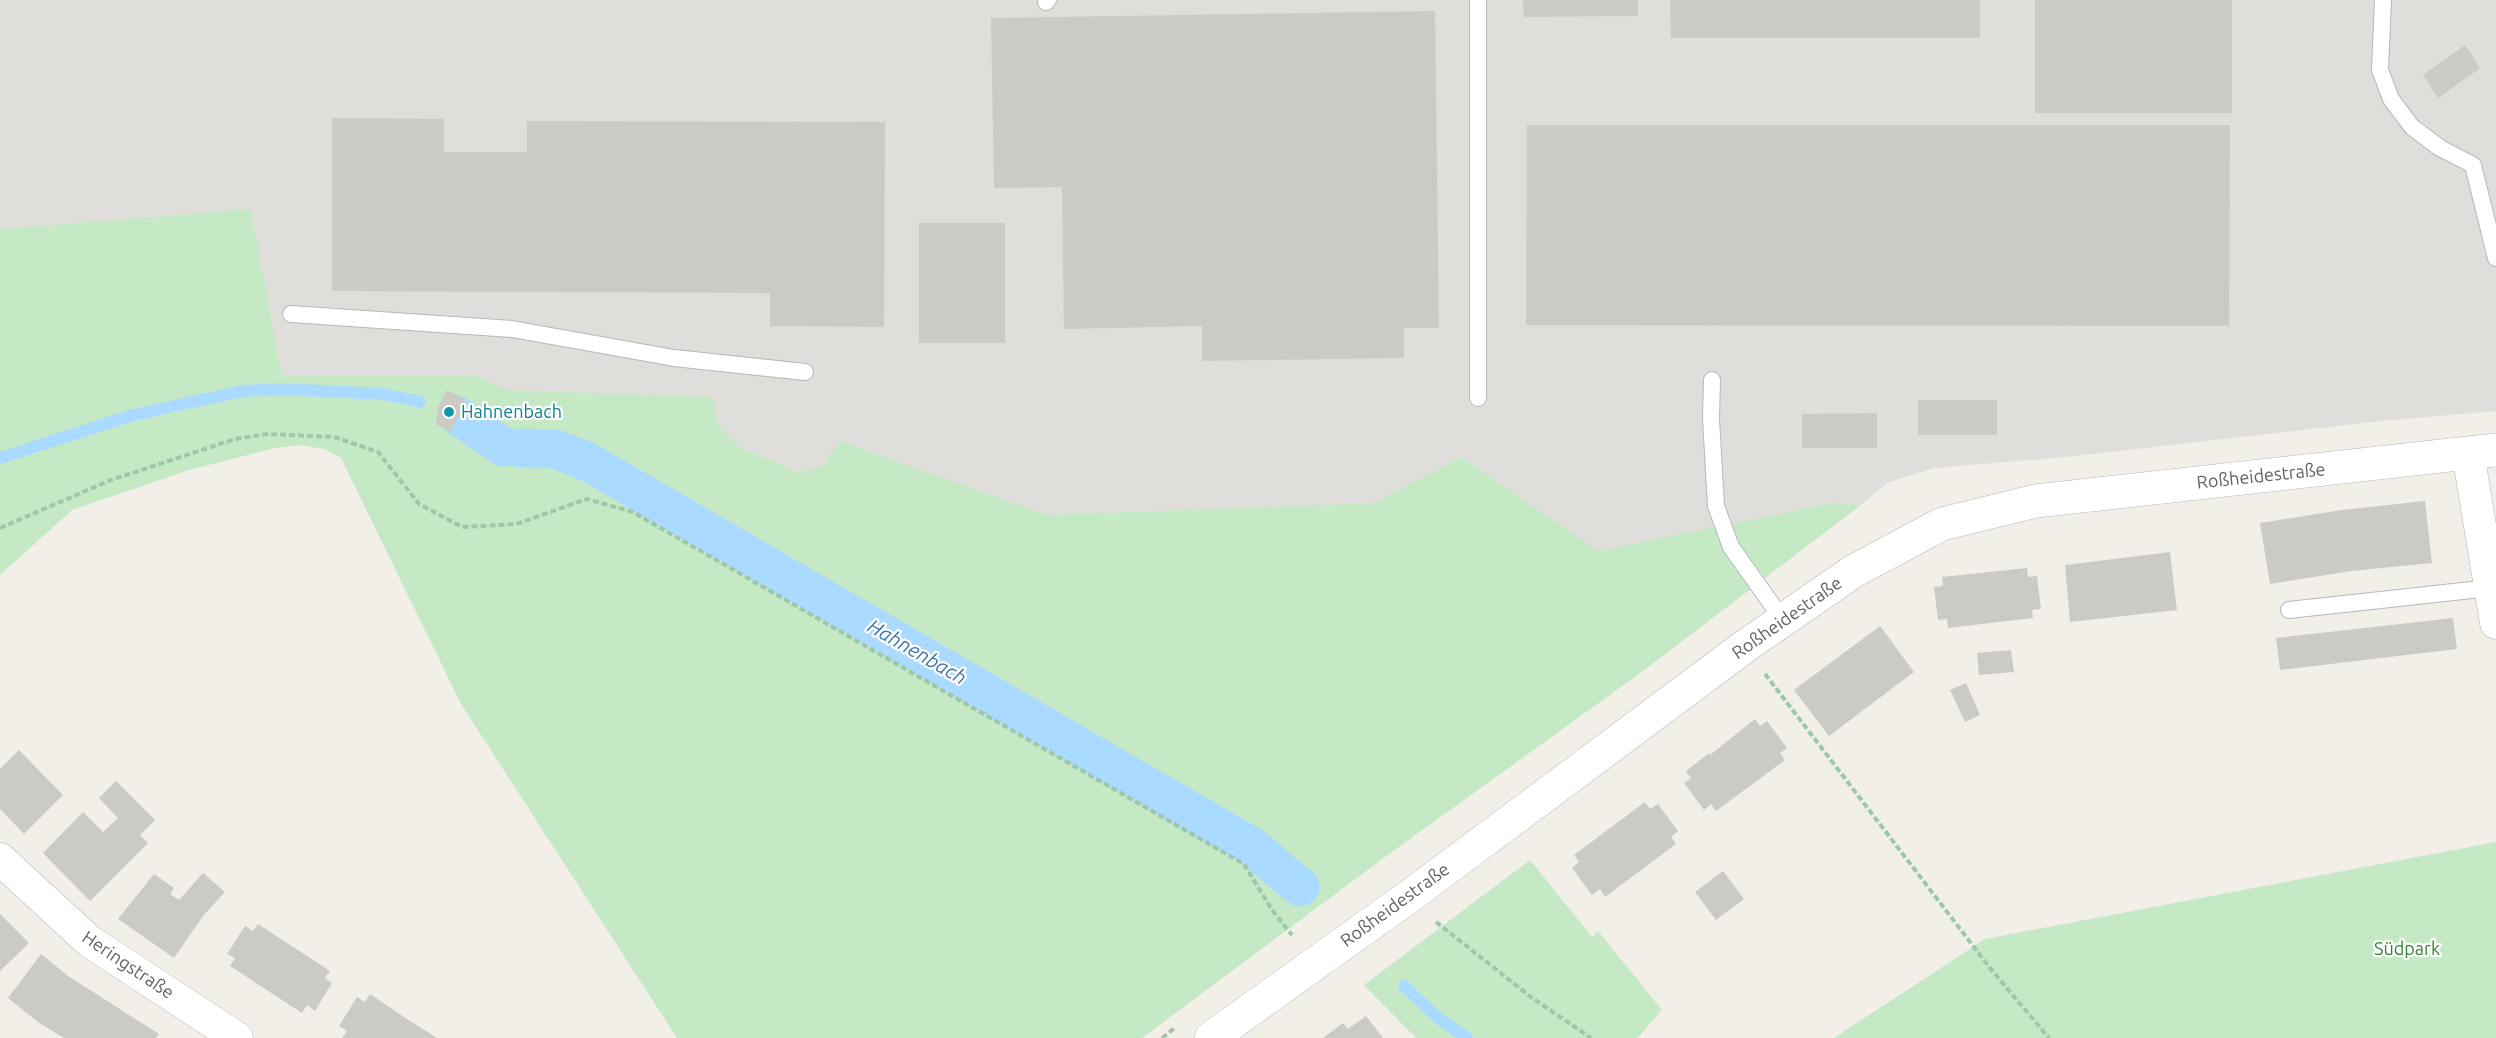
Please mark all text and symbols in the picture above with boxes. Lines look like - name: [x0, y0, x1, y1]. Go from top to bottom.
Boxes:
- place label: Hahnenbach: [461, 401, 562, 423]
- marker: Hahnenbach: [442, 405, 456, 419]
- street label: Roßheidestraße: [2196, 458, 2326, 494]
- street label: Roßheidestraße: [1728, 572, 1846, 664]
- water label: Hahnenbach: [863, 614, 971, 690]
- street label: Roßheidestraße: [1336, 858, 1454, 952]
- street label: Heringstraße: [78, 926, 178, 1004]
- park label: Südpark: [2374, 938, 2440, 960]

